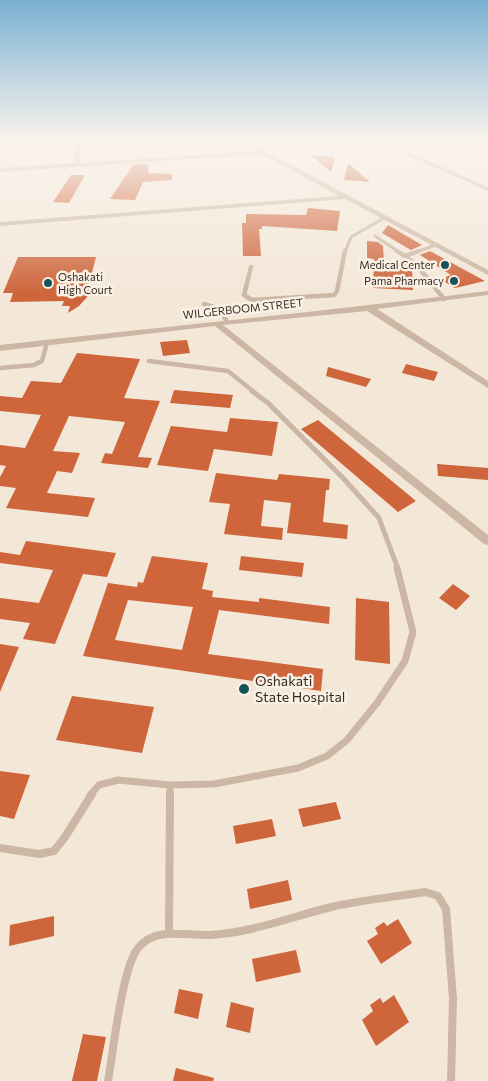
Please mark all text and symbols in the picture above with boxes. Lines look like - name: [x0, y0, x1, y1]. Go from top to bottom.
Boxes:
- place label: Medical Center: [359, 258, 435, 272]
- marker: Medical Center: [439, 259, 451, 271]
- place label: Oshakati High Court: [58, 270, 113, 296]
- place label: Pama Pharmacy: [364, 274, 444, 288]
- marker: Pama Pharmacy: [448, 275, 460, 287]
- marker: Oshakati High Court: [42, 277, 54, 289]
- street label: WILGERBOOM STREET: [182, 296, 304, 322]
- place label: Oshakati State Hospital: [255, 673, 345, 706]
- marker: Oshakati State Hospital: [237, 682, 251, 696]

